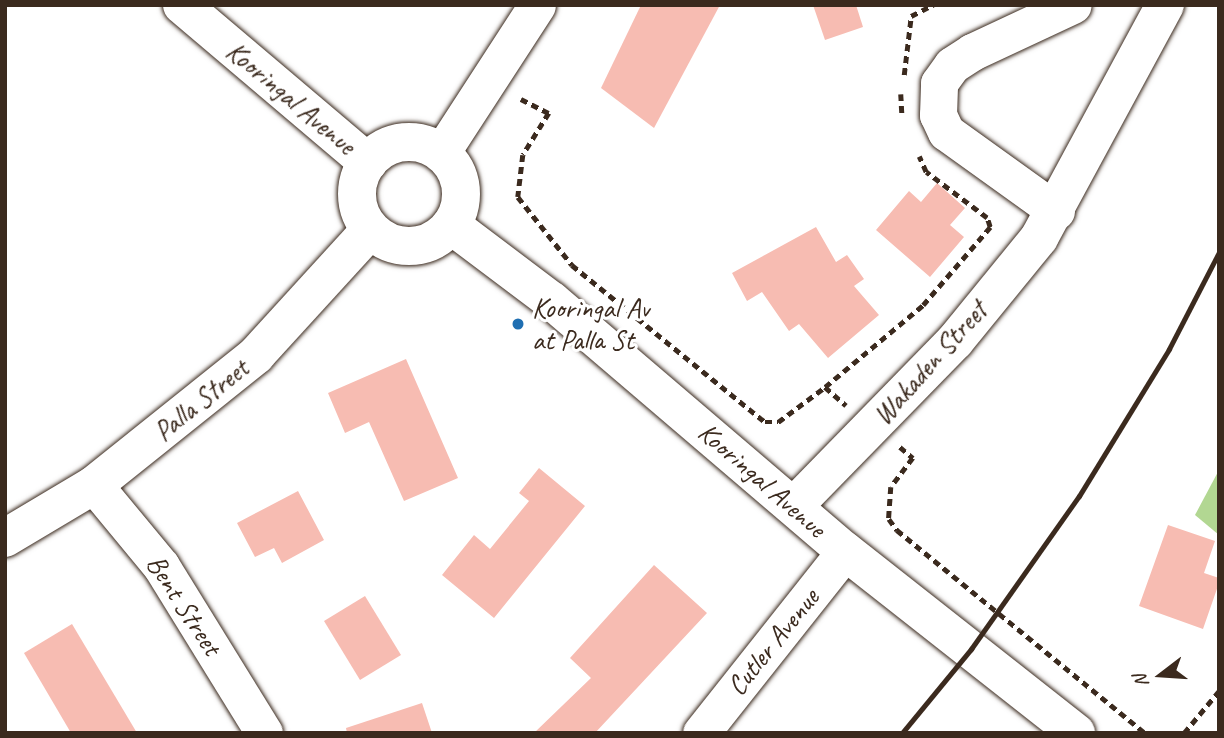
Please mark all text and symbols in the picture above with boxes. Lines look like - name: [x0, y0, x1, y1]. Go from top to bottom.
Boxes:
- street label: Kooringal Avenue: [220, 34, 362, 162]
- place label: Kooringal Av at Palla St: [532, 291, 649, 357]
- street label: Wakaden Street: [866, 294, 994, 432]
- marker: Kooringal Av at Palla St: [510, 316, 526, 332]
- street label: Palla Street: [147, 352, 255, 448]
- street label: Kooringal Avenue: [691, 415, 833, 545]
- street label: Bent Street: [139, 548, 229, 662]
- street label: Cutler Avenue: [720, 582, 826, 702]
- north arrow: [1126, 640, 1196, 710]
- text: N: [1128, 672, 1154, 690]

